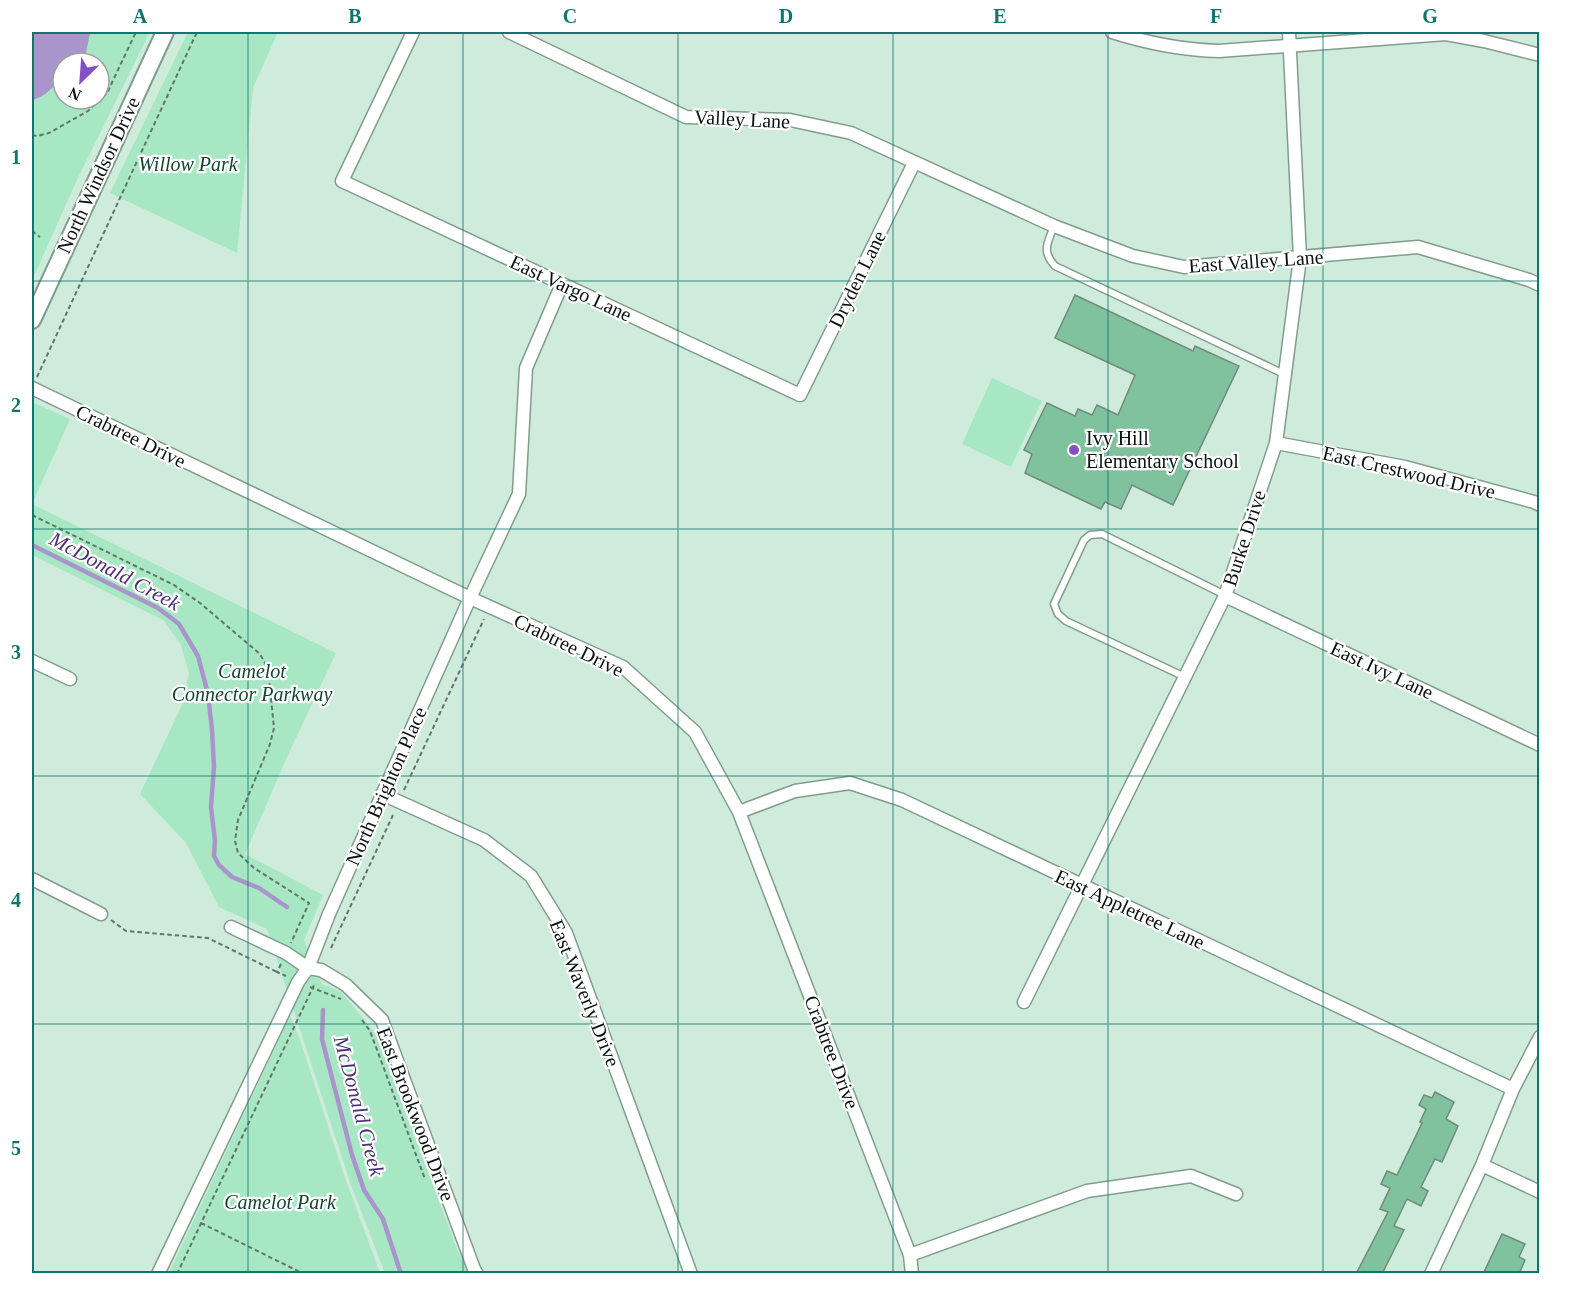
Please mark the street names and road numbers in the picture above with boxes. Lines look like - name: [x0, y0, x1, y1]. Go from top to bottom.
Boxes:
- street label: North Windsor Drive: [51, 93, 145, 257]
- street label: Valley Lane: [693, 106, 791, 134]
- street label: Dryden Lane: [824, 227, 891, 331]
- street label: East Valley Lane: [1188, 245, 1324, 278]
- street label: East Vargo Lane: [506, 250, 635, 327]
- street label: Crabtree Drive: [73, 400, 190, 472]
- street label: East Crestwood Drive: [1320, 441, 1498, 503]
- street label: Burke Drive: [1218, 487, 1270, 589]
- street label: Crabtree Drive: [511, 609, 628, 681]
- street label: East Ivy Lane: [1327, 637, 1437, 704]
- street label: North Brighton Place: [341, 703, 432, 869]
- street label: East Appletree Lane: [1051, 865, 1208, 954]
- street label: East Waverly Drive: [544, 916, 625, 1070]
- street label: Crabtree Drive: [800, 992, 864, 1112]
- street label: East Brookwood Drive: [373, 1024, 459, 1204]

